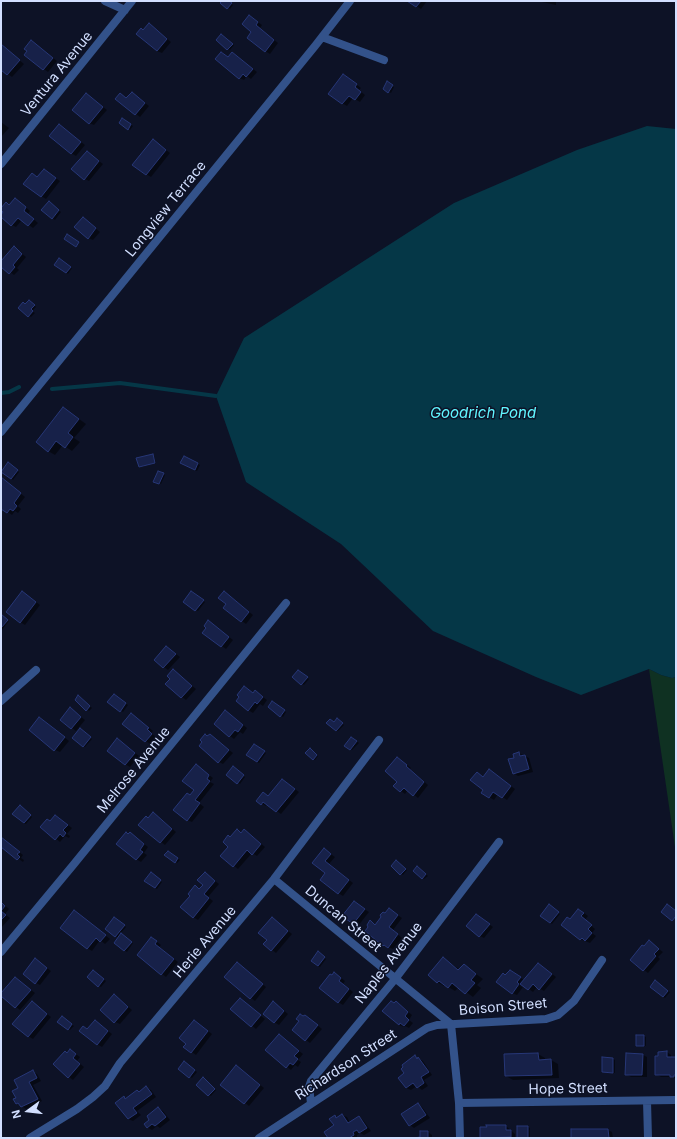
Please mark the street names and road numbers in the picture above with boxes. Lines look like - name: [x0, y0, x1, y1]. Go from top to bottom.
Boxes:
- street label: Ventura Avenue: [18, 28, 96, 120]
- street label: Longview Terrace: [122, 158, 210, 260]
- street label: Melrose Avenue: [94, 723, 174, 817]
- street label: Duncan Street: [301, 882, 385, 956]
- street label: Herie Avenue: [170, 903, 240, 981]
- street label: Naples Avenue: [352, 919, 426, 1007]
- street label: Boison Street: [458, 995, 548, 1019]
- street label: Richardson Street: [292, 1026, 400, 1104]
- street label: Hope Street: [528, 1080, 608, 1098]

